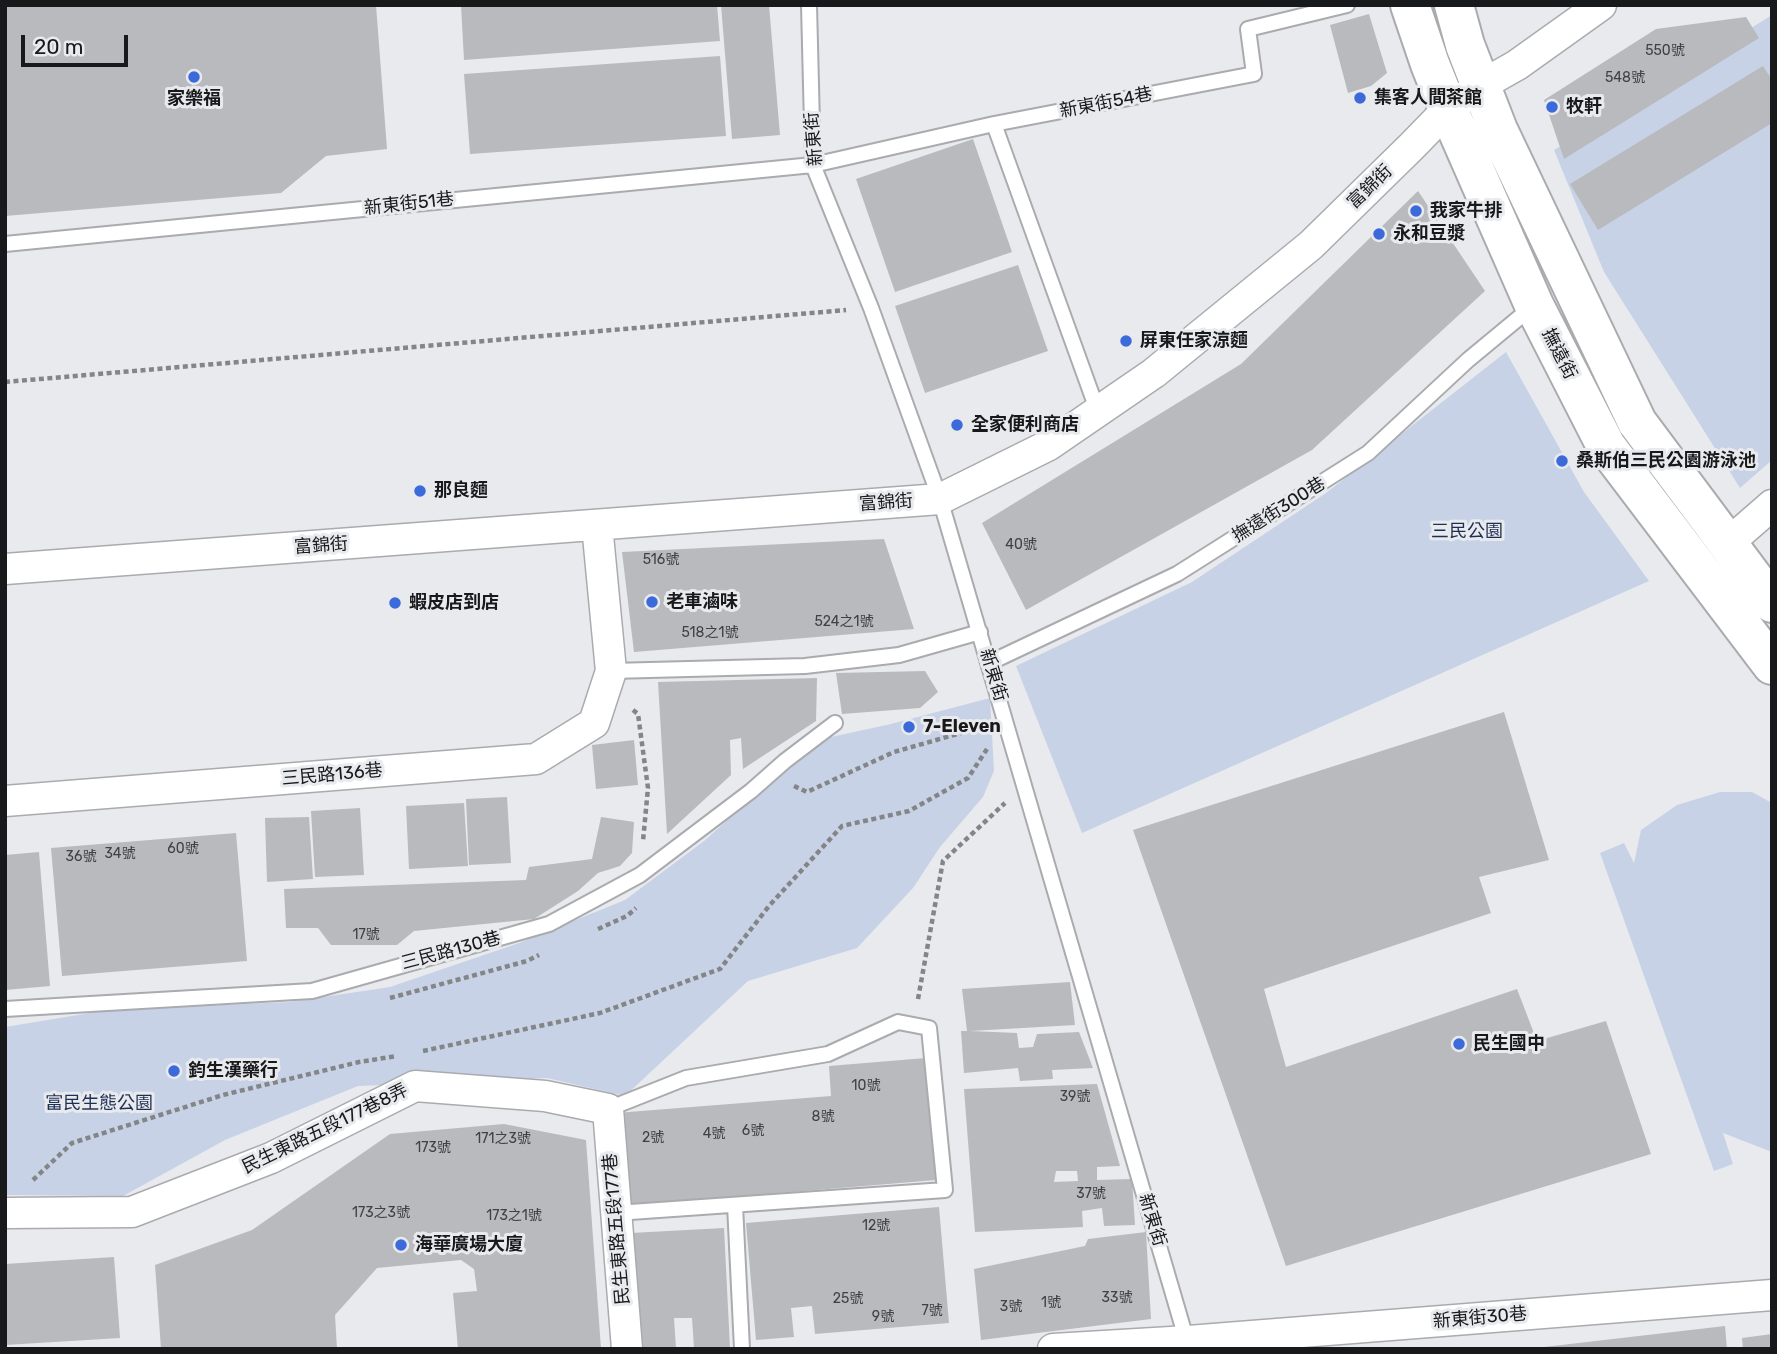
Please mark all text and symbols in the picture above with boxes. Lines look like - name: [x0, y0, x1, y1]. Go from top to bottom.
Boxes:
- scale bar: [24, 21, 131, 65]
- text: 20 m: [34, 34, 83, 59]
- house number: 550號: [1645, 43, 1685, 59]
- marker: 家樂福: [186, 69, 202, 85]
- house number: 548號: [1605, 70, 1645, 86]
- street label: 新東街54巷: [1058, 83, 1154, 123]
- place label: 集客人間茶館: [1374, 87, 1482, 109]
- place label: 家樂福: [167, 88, 221, 110]
- marker: 集客人間茶館: [1352, 90, 1368, 106]
- place label: 牧軒: [1566, 96, 1602, 118]
- marker: 牧軒: [1544, 99, 1560, 115]
- street label: 新東街: [801, 111, 827, 167]
- street label: 富錦街: [1343, 160, 1397, 214]
- street label: 新東街51巷: [363, 189, 455, 219]
- place label: 我家牛排: [1430, 200, 1502, 222]
- marker: 我家牛排: [1408, 203, 1424, 219]
- place label: 永和豆漿: [1393, 223, 1465, 245]
- marker: 永和豆漿: [1371, 226, 1387, 242]
- street label: 撫遠街: [1537, 325, 1581, 383]
- place label: 屏東任家涼麵: [1140, 330, 1248, 352]
- marker: 屏東任家涼麵: [1118, 333, 1134, 349]
- place label: 全家便利商店: [971, 414, 1079, 436]
- marker: 全家便利商店: [949, 417, 965, 433]
- place label: 桑斯伯三民公園游泳池: [1576, 450, 1756, 472]
- marker: 桑斯伯三民公園游泳池: [1554, 453, 1570, 469]
- street label: 撫遠街300巷: [1228, 473, 1330, 547]
- place label: 那良麵: [434, 480, 488, 502]
- marker: 那良麵: [412, 483, 428, 499]
- street label: 富錦街: [858, 490, 914, 516]
- park label: 三民公園: [1431, 521, 1503, 543]
- street label: 富錦街: [293, 533, 349, 559]
- house number: 40號: [1005, 537, 1037, 553]
- house number: 516號: [643, 552, 679, 568]
- place label: 老車滷味: [666, 591, 738, 613]
- place label: 蝦皮店到店: [409, 592, 499, 614]
- marker: 老車滷味: [644, 594, 660, 610]
- marker: 蝦皮店到店: [387, 595, 403, 611]
- house number: 524之1號: [814, 614, 874, 630]
- house number: 518之1號: [682, 625, 738, 641]
- street label: 新東街: [975, 646, 1011, 704]
- place label: 7-Eleven: [923, 716, 1001, 738]
- marker: 7-Eleven: [901, 719, 917, 735]
- street label: 三民路136巷: [281, 760, 383, 790]
- house number: 60號: [167, 841, 199, 857]
- house number: 34號: [104, 846, 136, 862]
- house number: 36號: [66, 849, 96, 865]
- house number: 17號: [352, 927, 380, 943]
- street label: 三民路130巷: [399, 927, 503, 975]
- place label: 民生國中: [1473, 1033, 1545, 1055]
- marker: 民生國中: [1451, 1036, 1467, 1052]
- place label: 鈞生漢藥行: [188, 1060, 278, 1082]
- marker: 鈞生漢藥行: [166, 1063, 182, 1079]
- house number: 10號: [852, 1078, 880, 1094]
- street label: 民生東路五段177巷8弄: [239, 1079, 411, 1179]
- house number: 39號: [1060, 1089, 1090, 1105]
- park label: 富民生態公園: [45, 1093, 153, 1115]
- house number: 8號: [812, 1109, 834, 1125]
- house number: 6號: [742, 1123, 764, 1139]
- house number: 4號: [703, 1126, 725, 1142]
- house number: 2號: [642, 1130, 664, 1146]
- house number: 171之3號: [475, 1131, 531, 1147]
- house number: 173號: [415, 1140, 451, 1156]
- street label: 民生東路五段177巷: [600, 1152, 634, 1306]
- house number: 37號: [1076, 1186, 1106, 1202]
- street label: 新東街: [1134, 1191, 1170, 1249]
- house number: 173之3號: [352, 1205, 410, 1221]
- house number: 173之1號: [486, 1208, 542, 1224]
- house number: 12號: [862, 1218, 890, 1234]
- place label: 海華廣場大廈: [415, 1234, 523, 1256]
- marker: 海華廣場大廈: [393, 1237, 409, 1253]
- house number: 33號: [1102, 1290, 1132, 1306]
- house number: 25號: [833, 1291, 863, 1307]
- house number: 1號: [1041, 1295, 1061, 1311]
- house number: 3號: [1000, 1299, 1022, 1315]
- house number: 7號: [921, 1303, 943, 1319]
- street label: 新東街30巷: [1432, 1303, 1528, 1333]
- house number: 9號: [872, 1309, 894, 1325]

